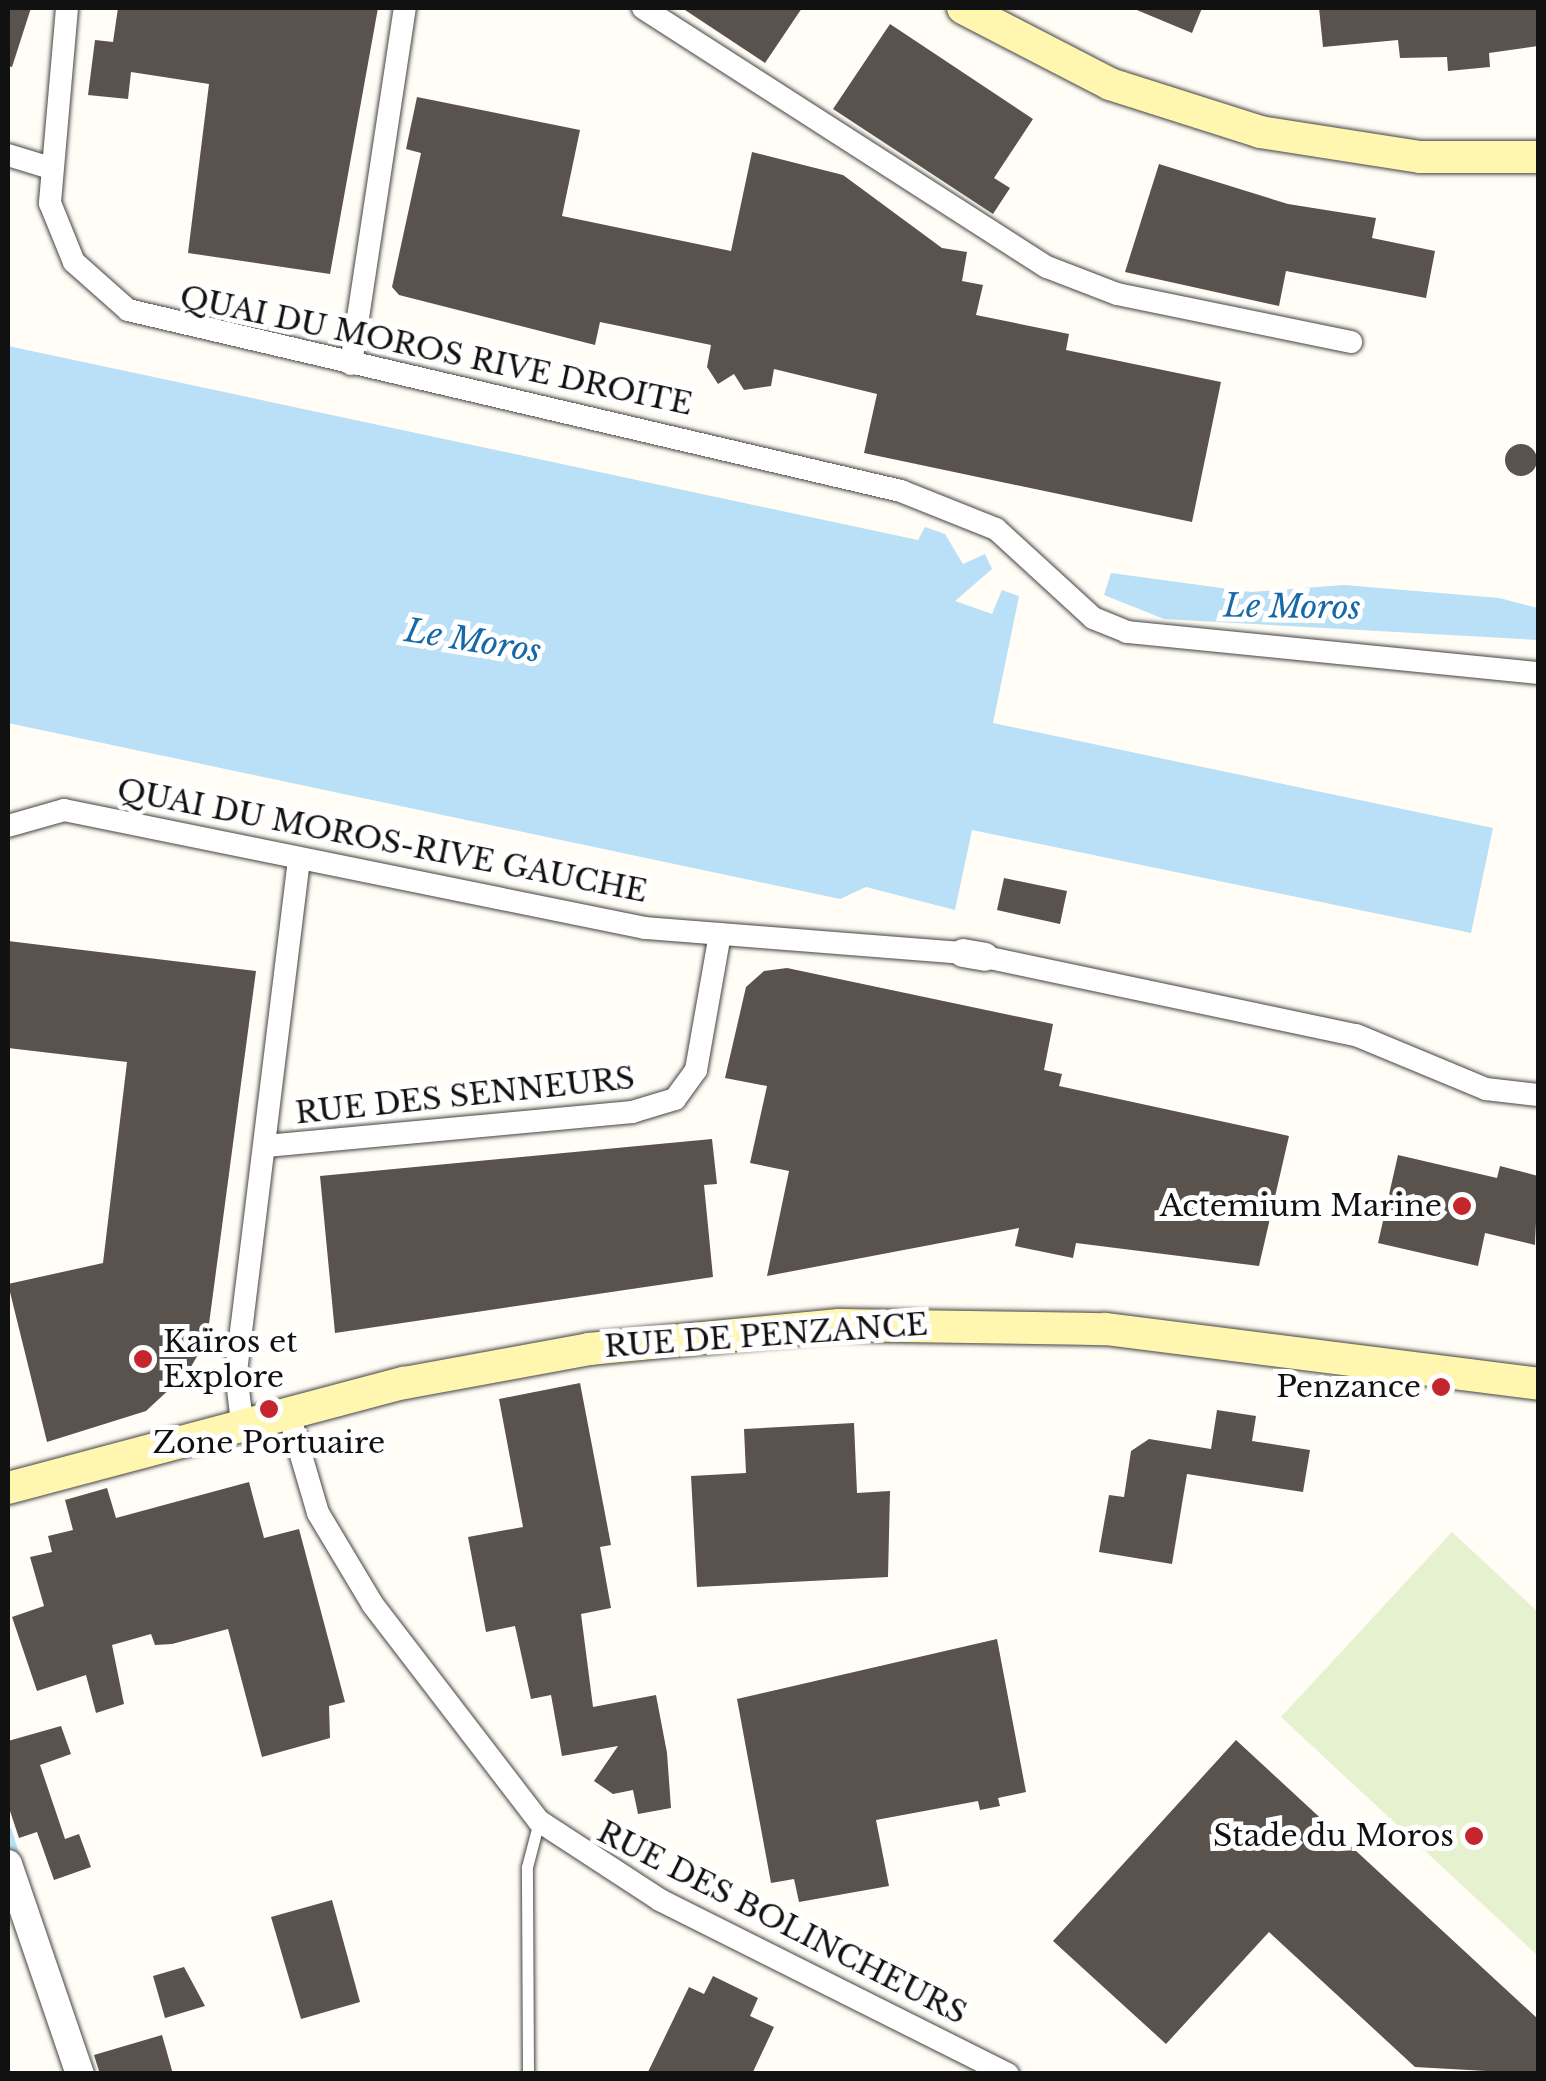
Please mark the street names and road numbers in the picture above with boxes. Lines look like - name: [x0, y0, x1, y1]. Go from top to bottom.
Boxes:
- street label: QUAI DU MOROS RIVE DROITE: [177, 279, 695, 423]
- street label: QUAI DU MOROS-RIVE GAUCHE: [114, 772, 650, 910]
- street label: RUE DES SENNEURS: [294, 1060, 636, 1132]
- street label: RUE DE PENZANCE: [603, 1307, 929, 1365]
- street label: RUE DES BOLINCHEURS: [591, 1814, 973, 2032]

